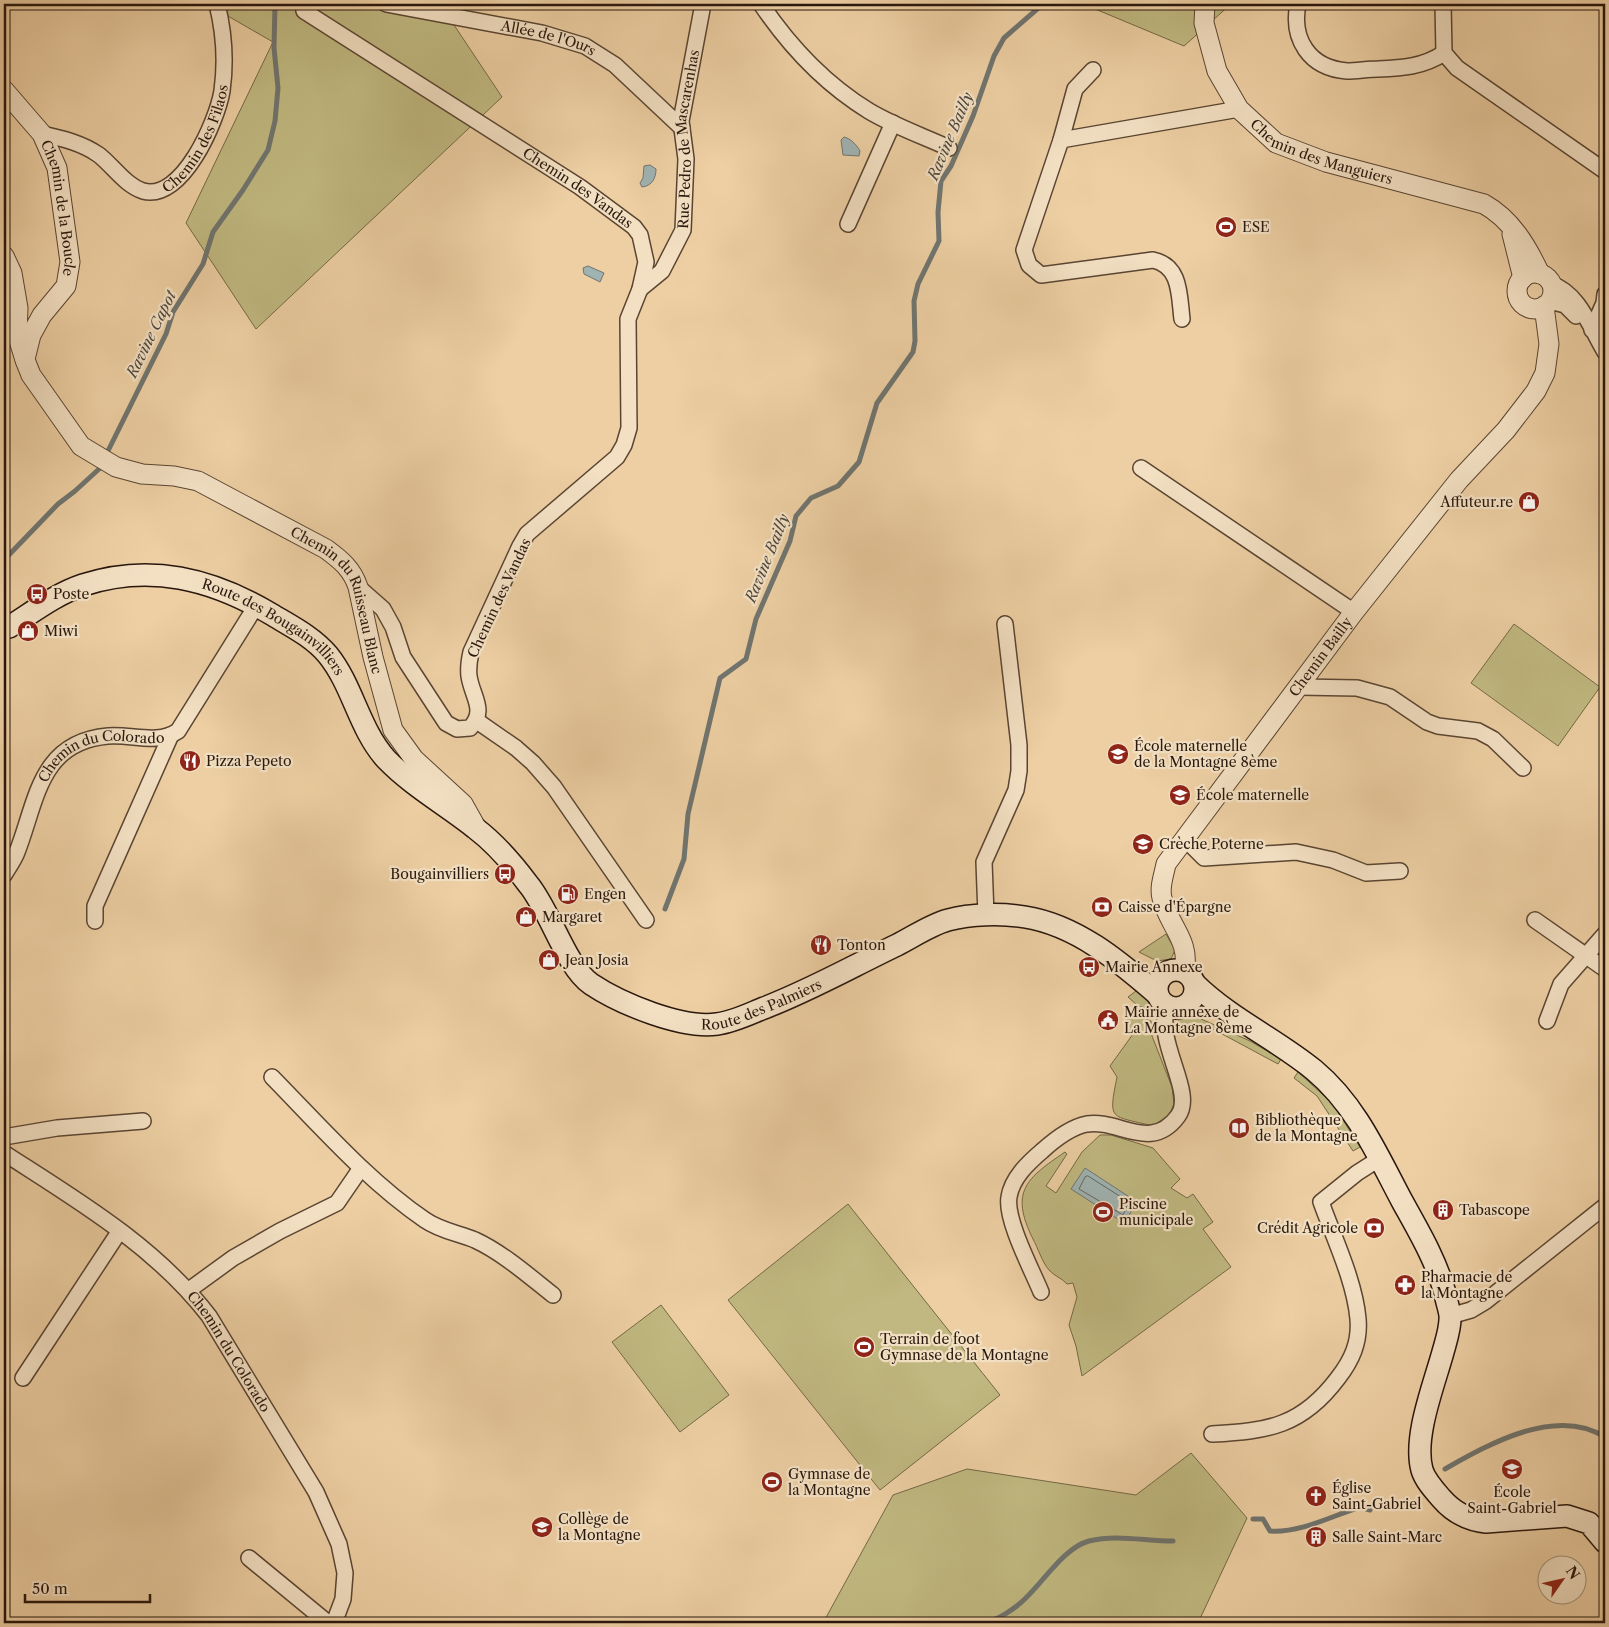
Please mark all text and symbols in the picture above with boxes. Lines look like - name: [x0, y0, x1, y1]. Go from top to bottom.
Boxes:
- street label: Allée de l'Ours: [499, 16, 599, 60]
- street label: Rue Pedro de Mascarenhas: [672, 48, 703, 229]
- street label: Chemin des Filaos: [159, 84, 232, 197]
- water label: Ravine Bailly: [923, 89, 977, 184]
- street label: Chemin des Manguiers: [1246, 115, 1394, 188]
- street label: Chemin de la Boucle: [37, 137, 79, 278]
- street label: Chemin des Vandas: [519, 144, 636, 232]
- sports icon: ESE: [1214, 215, 1238, 239]
- place label: ESE: [1242, 218, 1270, 236]
- water label: Ravine Capot: [121, 287, 180, 381]
- shop icon: Affuteur.re: [1517, 490, 1541, 514]
- place label: Affuteur.re: [1439, 493, 1513, 511]
- water label: Ravine Bailly: [740, 511, 794, 606]
- street label: Chemin du Ruisseau Blanc: [287, 523, 386, 676]
- street label: Chemin des Vandas: [463, 535, 535, 661]
- street label: Route des Bougainvilliers: [200, 575, 348, 679]
- bus stop icon: Poste: [25, 582, 49, 606]
- place label: Poste: [53, 585, 89, 603]
- street label: Chemin Bailly: [1285, 613, 1356, 700]
- shop icon: Miwi: [16, 619, 40, 643]
- place label: Miwi: [44, 622, 78, 640]
- street label: Chemin du Colorado: [34, 727, 166, 785]
- place label: École maternelle de la Montagne 8ème: [1134, 737, 1278, 771]
- school or university icon: École maternelle de la Montagne 8ème: [1106, 742, 1130, 766]
- restaurant icon: Pizza Pepeto: [178, 749, 202, 773]
- place label: Pizza Pepeto: [206, 752, 292, 770]
- school or university icon: École maternelle: [1168, 783, 1192, 807]
- place label: École maternelle: [1196, 786, 1309, 804]
- school or university icon: Crèche Poterne: [1131, 832, 1155, 856]
- place label: Crèche Poterne: [1159, 835, 1264, 853]
- bus stop icon: Bougainvilliers: [493, 862, 517, 886]
- place label: Bougainvilliers: [390, 865, 489, 883]
- fuel station icon: Engen: [556, 882, 580, 906]
- place label: Engen: [584, 885, 627, 903]
- bank icon: Caisse d'Épargne: [1090, 895, 1114, 919]
- place label: Caisse d'Épargne: [1118, 898, 1231, 916]
- shop icon: Margaret: [514, 905, 538, 929]
- place label: Margaret: [542, 908, 603, 926]
- restaurant icon: Tonton: [809, 933, 833, 957]
- place label: Tonton: [837, 936, 886, 954]
- shop icon: Jean Josia: [537, 948, 561, 972]
- place label: Jean Josia: [563, 951, 629, 969]
- bus stop icon: Mairie Annexe: [1077, 955, 1101, 979]
- place label: Mairie Annexe: [1105, 958, 1203, 976]
- street label: Route des Palmiers: [701, 975, 825, 1034]
- place label: Mairie annexe de La Montagne 8ème: [1124, 1003, 1252, 1037]
- public building icon: Mairie annexe de La Montagne 8ème: [1096, 1008, 1120, 1032]
- place label: Bibliothèque de la Montagne: [1255, 1111, 1358, 1145]
- library icon: Bibliothèque de la Montagne: [1227, 1116, 1251, 1140]
- place label: Piscine municipale: [1119, 1195, 1193, 1229]
- building icon: Tabascope: [1431, 1198, 1455, 1222]
- sports icon: Piscine municipale: [1091, 1200, 1115, 1224]
- place label: Tabascope: [1459, 1201, 1530, 1219]
- bank icon: Crédit Agricole: [1362, 1216, 1386, 1240]
- place label: Crédit Agricole: [1257, 1219, 1358, 1237]
- place label: Pharmacie de la Montagne: [1421, 1268, 1512, 1302]
- pharmacy icon: Pharmacie de la Montagne: [1393, 1273, 1417, 1297]
- street label: Chemin du Colorado: [183, 1287, 274, 1416]
- place label: Terrain de foot Gymnase de la Montagne: [880, 1330, 1049, 1364]
- sports icon: Terrain de foot Gymnase de la Montagne: [852, 1335, 876, 1359]
- school or university icon: École Saint-Gabriel: [1500, 1457, 1524, 1481]
- place label: Gymnase de la Montagne: [788, 1465, 871, 1499]
- sports icon: Gymnase de la Montagne: [760, 1470, 784, 1494]
- place label: Église Saint-Gabriel: [1332, 1479, 1421, 1513]
- place label: École Saint-Gabriel: [1467, 1483, 1557, 1517]
- church icon: Église Saint-Gabriel: [1304, 1484, 1328, 1508]
- place label: Collège de la Montagne: [558, 1510, 641, 1544]
- school or university icon: Collège de la Montagne: [530, 1515, 554, 1539]
- building icon: Salle Saint-Marc: [1304, 1525, 1328, 1549]
- place label: Salle Saint-Marc: [1332, 1528, 1442, 1546]
- north arrow: [1536, 1554, 1586, 1604]
- text: N: [1562, 1563, 1584, 1583]
- scale bar: [25, 1572, 150, 1604]
- text: 50 m: [32, 1579, 68, 1598]

